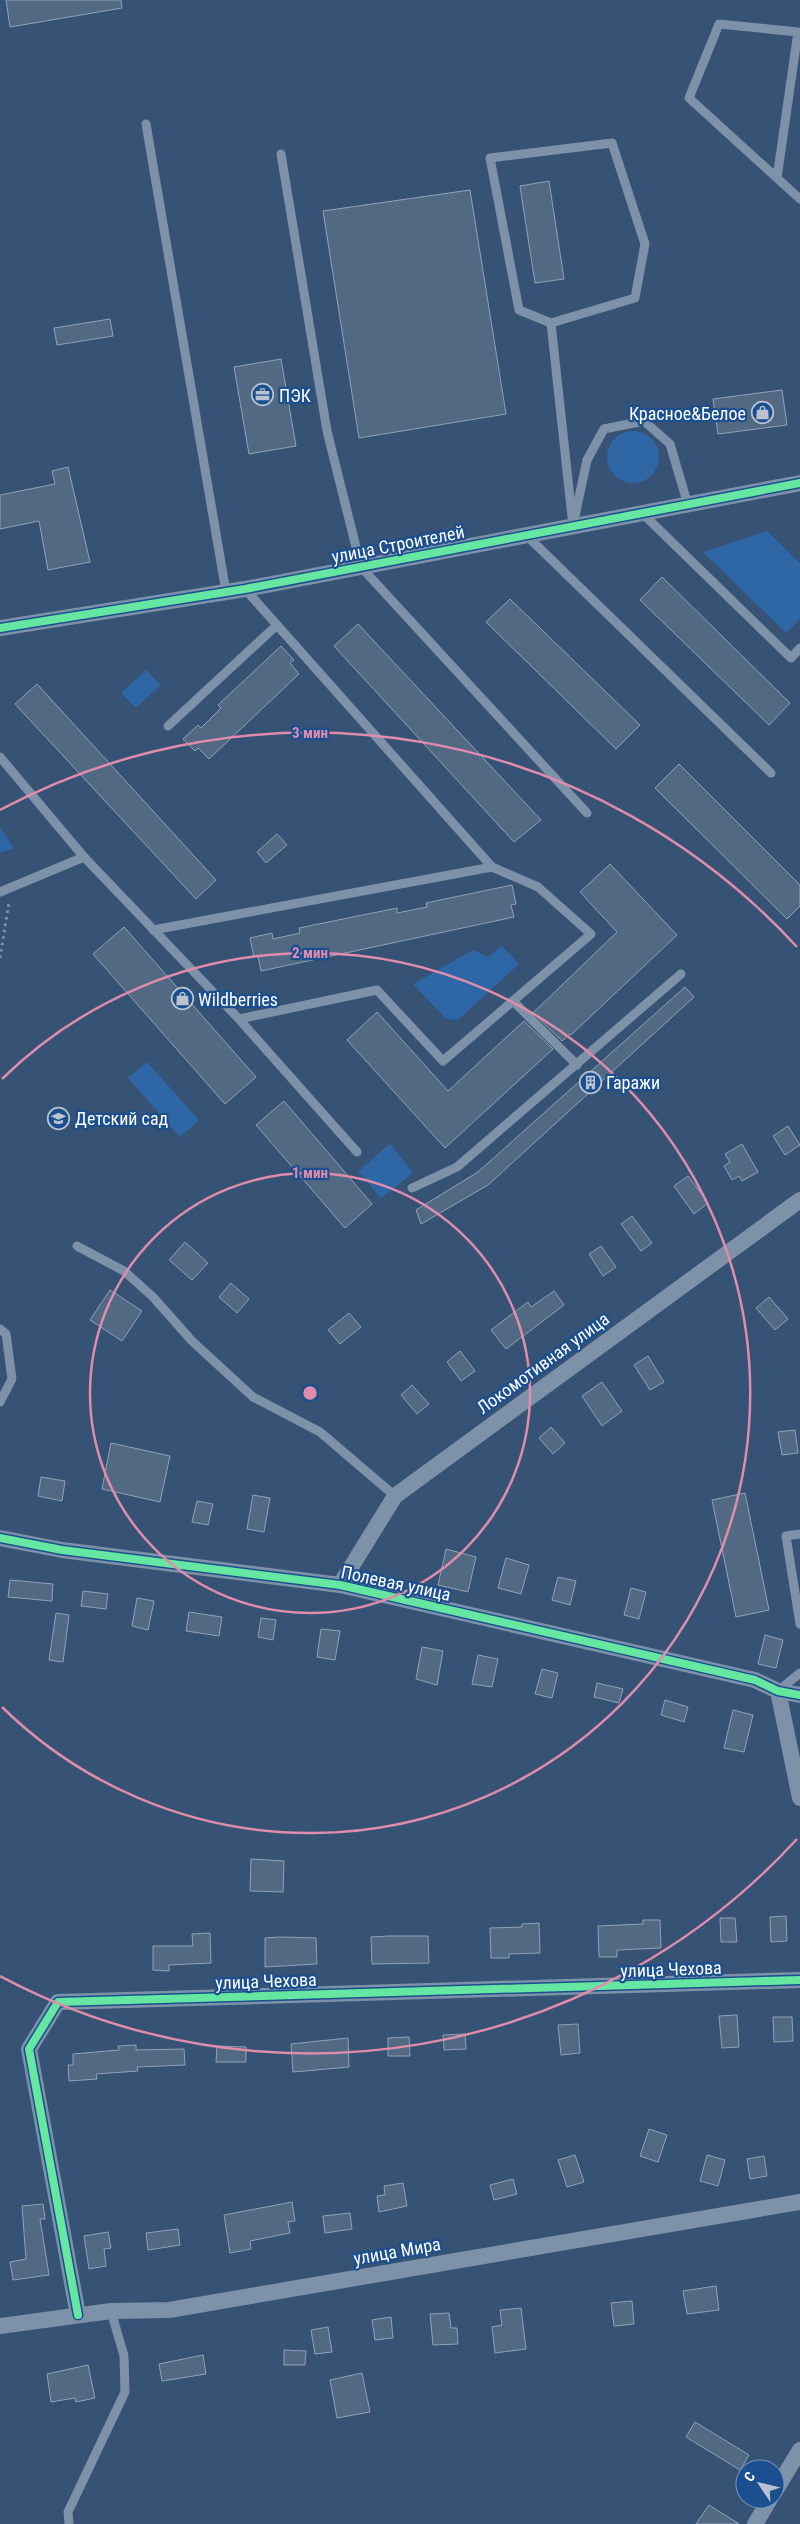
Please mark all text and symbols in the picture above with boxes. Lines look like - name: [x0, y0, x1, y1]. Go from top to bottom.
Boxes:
- office icon: ПЭК: [251, 383, 275, 407]
- place label: ПЭК: [279, 385, 311, 406]
- shop icon: Красное&Белое: [750, 401, 774, 425]
- place label: Красное&Белое: [629, 403, 746, 424]
- street label: улица Строителей: [330, 521, 466, 567]
- text: 3 мин: [292, 724, 328, 742]
- text: 2 мин: [292, 944, 328, 962]
- shop icon: Wildberries: [170, 987, 194, 1011]
- place label: Wildberries: [198, 989, 278, 1010]
- building icon: Гаражи: [578, 1070, 602, 1094]
- place label: Гаражи: [606, 1072, 660, 1093]
- school or university icon: Детский сад: [47, 1106, 71, 1130]
- place label: Детский сад: [75, 1108, 169, 1129]
- text: 1 мин: [292, 1164, 328, 1182]
- street label: Локомотивная улица: [473, 1308, 613, 1418]
- centre of rings: [301, 1384, 319, 1402]
- street label: Полевая улица: [339, 1561, 453, 1605]
- street label: улица Чехова: [620, 1957, 722, 1981]
- street label: улица Чехова: [215, 1969, 317, 1993]
- street label: улица Мира: [352, 2233, 442, 2269]
- north arrow: [735, 2459, 785, 2509]
- text: С: [741, 2469, 758, 2484]

